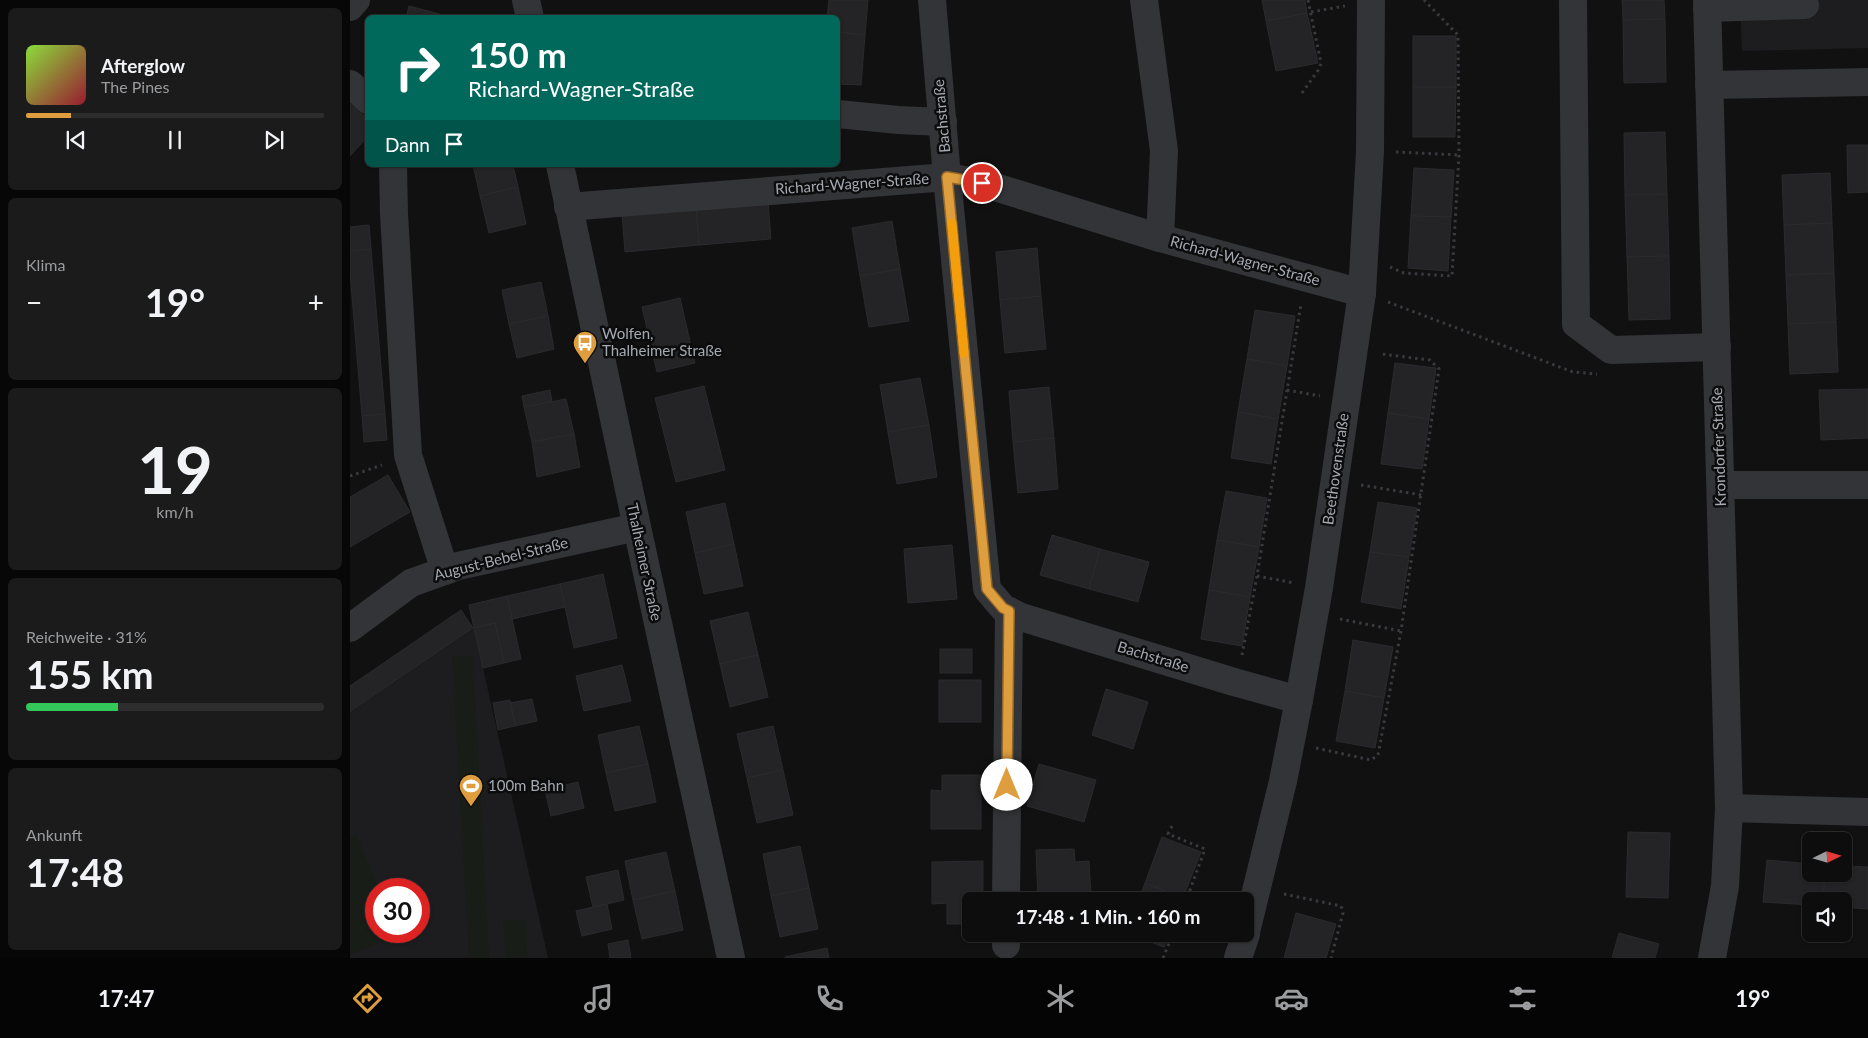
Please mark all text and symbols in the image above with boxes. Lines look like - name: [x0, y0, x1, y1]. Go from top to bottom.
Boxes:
- text: 150 m: [468, 33, 567, 75]
- icon: right: [385, 35, 450, 100]
- text: Afterglow: [101, 54, 185, 77]
- text: Richard-Wagner-Straße: [468, 75, 694, 102]
- text: The Pines: [101, 77, 170, 96]
- street label: Bachstraße: [929, 78, 953, 154]
- icon: previous: [62, 126, 90, 154]
- icon: pause: [161, 126, 189, 154]
- icon: next: [260, 126, 288, 154]
- icon: arrive: [440, 130, 468, 158]
- text: Dann: [385, 133, 430, 156]
- pin: [961, 162, 1003, 204]
- street label: Richard-Wagner-Straße: [774, 169, 930, 197]
- icon: arrive: [968, 169, 996, 197]
- street label: Richard-Wagner-Straße: [1168, 231, 1322, 289]
- text: Klima: [26, 255, 65, 274]
- text: 19°: [145, 279, 205, 325]
- text: −: [26, 285, 42, 319]
- text: +: [308, 285, 324, 319]
- place label: Wolfen, Thalheimer Straße: [602, 324, 722, 359]
- bus stop icon: Wolfen, Thalheimer Straße: [572, 330, 598, 364]
- street label: Krondorfer Straße: [1707, 387, 1729, 507]
- street label: Beethovenstraße: [1318, 412, 1352, 526]
- text: 19: [137, 430, 213, 508]
- street label: Thalheimer Straße: [624, 501, 666, 622]
- text: km/h: [156, 502, 194, 521]
- street label: August-Bebel-Straße: [432, 533, 570, 583]
- text: Reichweite · 31%: [26, 627, 147, 646]
- street label: Bachstraße: [1115, 637, 1191, 675]
- text: 155 km: [26, 651, 154, 697]
- position arrow: [980, 758, 1032, 810]
- sports icon: 100m Bahn: [458, 773, 484, 807]
- place label: 100m Bahn: [488, 776, 564, 794]
- text: Ankunft: [26, 825, 83, 844]
- north arrow: [1802, 832, 1852, 882]
- map controls: [1802, 832, 1852, 942]
- text: 17:48: [26, 849, 124, 895]
- speed limit sign: 30: [365, 878, 430, 943]
- button: sound: [1802, 892, 1852, 942]
- text: 17:48 · 1 Min. · 160 m: [1016, 905, 1200, 928]
- icon: directions: [350, 981, 385, 1016]
- icon: music: [581, 981, 616, 1016]
- icon: phone: [812, 981, 847, 1016]
- icon: climate: [1043, 981, 1078, 1016]
- icon: car: [1274, 981, 1309, 1016]
- icon: filters: [1505, 981, 1540, 1016]
- text: 17:47: [98, 985, 155, 1012]
- text: 19°: [1735, 985, 1770, 1012]

